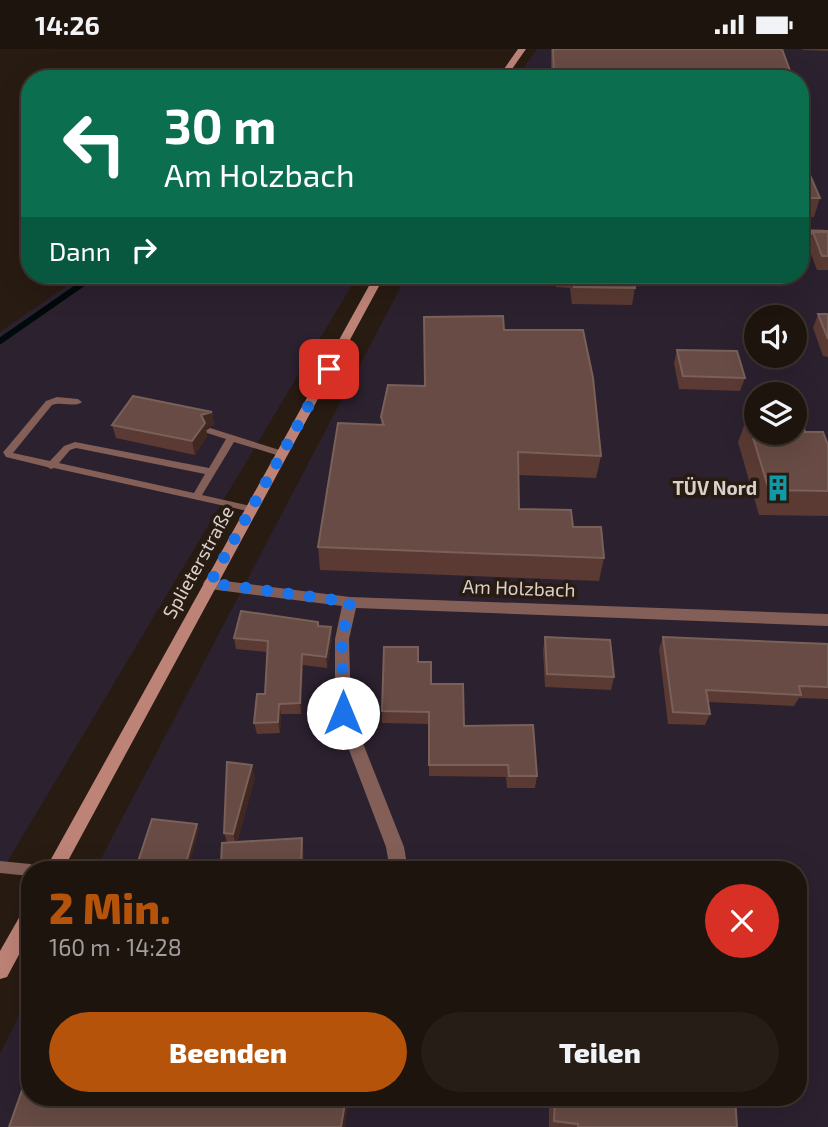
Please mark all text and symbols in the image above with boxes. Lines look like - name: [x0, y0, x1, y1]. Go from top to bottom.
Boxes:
- text: 14:26: [35, 9, 100, 40]
- text: 30 m: [164, 95, 276, 154]
- icon: left: [49, 98, 140, 189]
- text: Am Holzbach: [164, 155, 355, 193]
- icon: right: [125, 231, 163, 269]
- text: Dann: [49, 235, 111, 266]
- map controls: [744, 305, 807, 445]
- button: sound: [744, 305, 807, 368]
- pin: [299, 339, 359, 399]
- icon: arrive: [310, 350, 348, 388]
- button: layers: [744, 382, 807, 445]
- building icon: TÜV Nord: [763, 473, 793, 503]
- place label: TÜV Nord: [672, 476, 757, 499]
- street label: Splieterstraße: [157, 501, 238, 622]
- street label: Am Holzbach: [462, 574, 576, 601]
- position arrow: [306, 676, 380, 750]
- text: 2 Min.: [49, 882, 171, 932]
- button: close: [705, 884, 779, 958]
- text: 160 m · 14:28: [49, 933, 182, 961]
- button: Beenden: [49, 1012, 407, 1092]
- button: Teilen: [421, 1012, 779, 1092]

